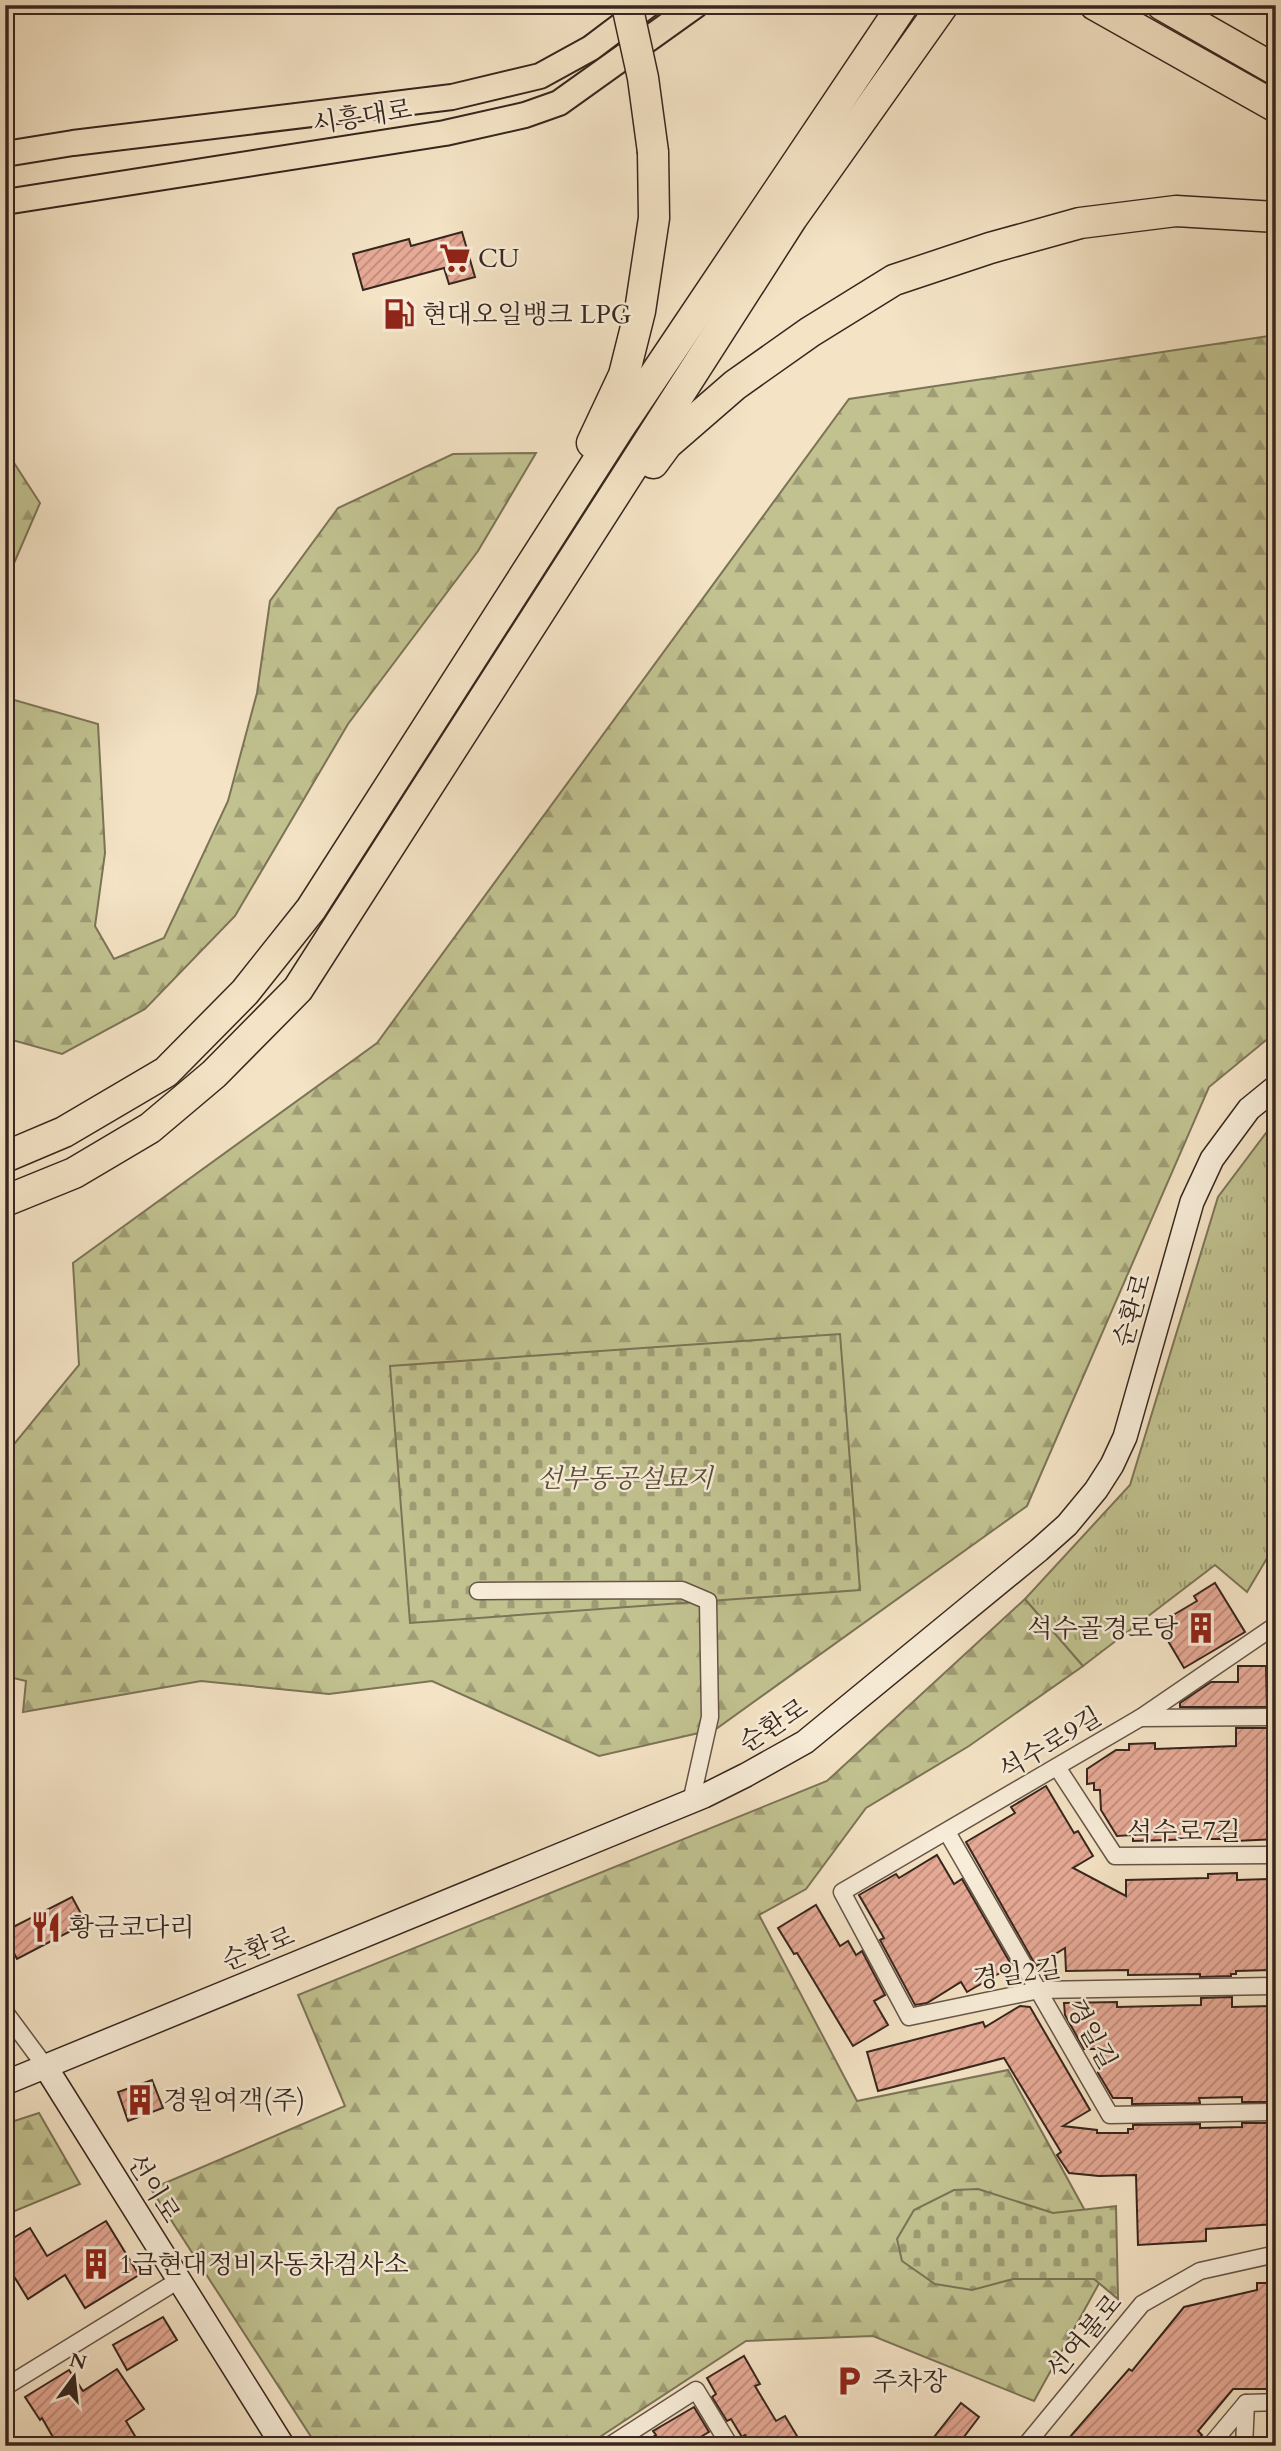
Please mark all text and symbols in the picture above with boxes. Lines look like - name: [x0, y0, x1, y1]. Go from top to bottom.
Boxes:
- street label: 시흥대로: [310, 91, 414, 142]
- supermarket icon: CU: [438, 241, 472, 275]
- place label: CU: [478, 241, 519, 276]
- fuel station icon: 현대오일뱅크 LPG: [382, 297, 416, 331]
- place label: 현대오일뱅크 LPG: [422, 297, 631, 332]
- street label: 순환로: [1105, 1269, 1160, 1351]
- park label: 선부동공설묘지: [537, 1461, 715, 1496]
- place label: 석수골경로당: [1027, 1611, 1178, 1646]
- building icon: 석수골경로당: [1184, 1611, 1218, 1645]
- street label: 순환로: [732, 1690, 814, 1761]
- street label: 석수로9길: [992, 1699, 1108, 1788]
- street label: 석수로7길: [1127, 1814, 1241, 1849]
- restaurant icon: 황금코다리: [29, 1910, 63, 1944]
- place label: 황금코다리: [69, 1910, 195, 1945]
- street label: 순환로: [217, 1918, 300, 1979]
- street label: 경일2길: [971, 1950, 1063, 1997]
- street label: 경일길: [1058, 1993, 1125, 2076]
- building icon: 경원여객(주): [123, 2083, 157, 2117]
- place label: 경원여객(주): [163, 2083, 305, 2118]
- street label: 선이로: [119, 2147, 188, 2229]
- building icon: 1급현대정비자동차검사소: [79, 2247, 113, 2281]
- place label: 1급현대정비자동차검사소: [119, 2247, 409, 2282]
- street label: 선여불로: [1039, 2287, 1130, 2386]
- north arrow: [38, 2342, 108, 2412]
- text: N: [67, 2347, 90, 2376]
- parking icon: 주차장: [832, 2364, 866, 2398]
- place label: 주차장: [872, 2364, 947, 2399]

